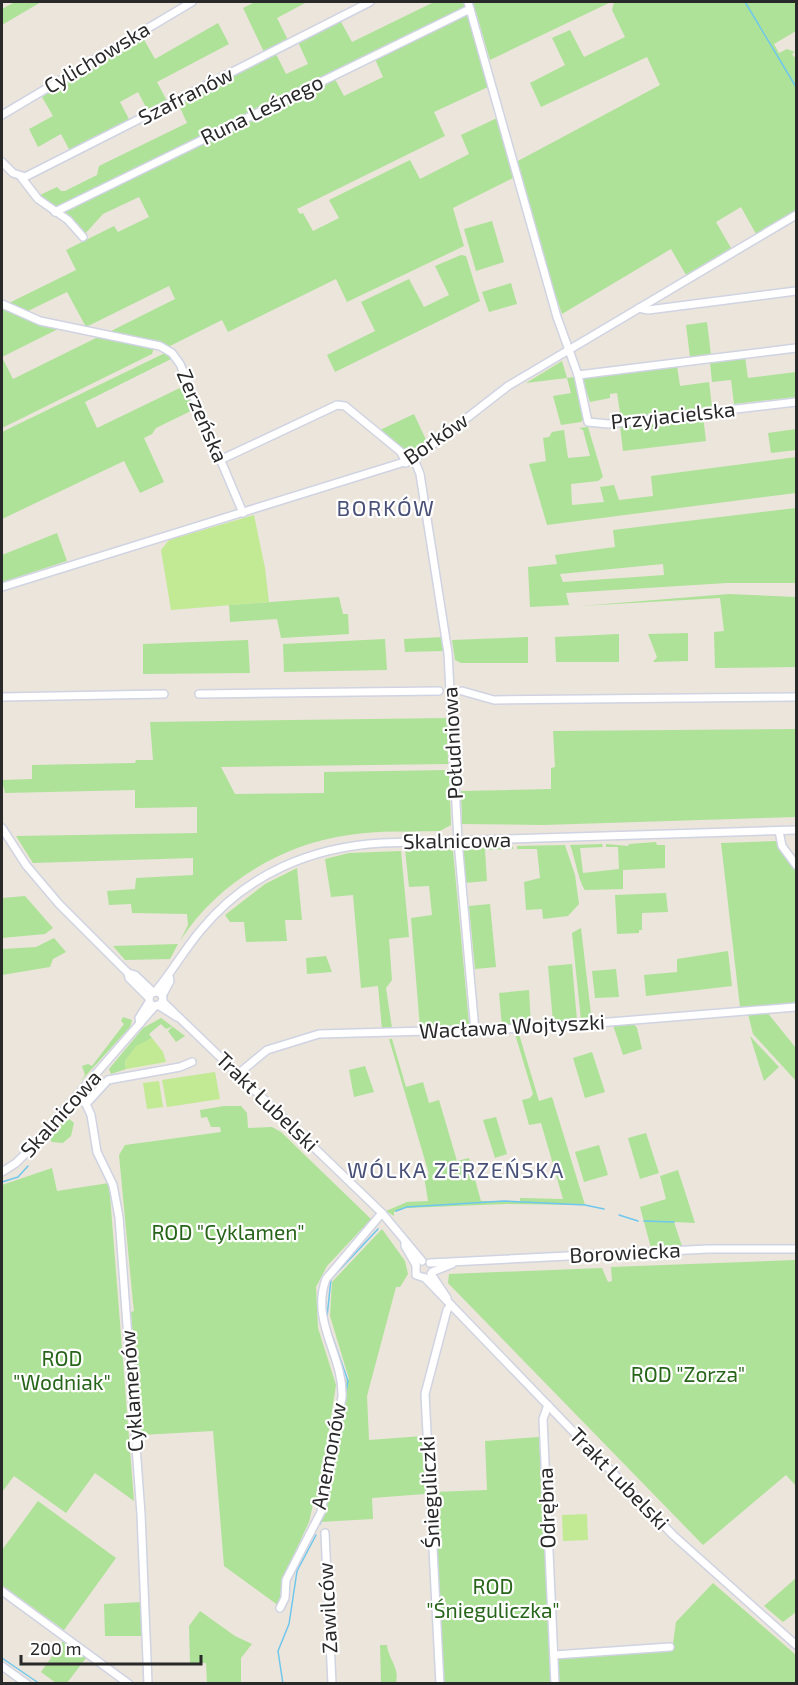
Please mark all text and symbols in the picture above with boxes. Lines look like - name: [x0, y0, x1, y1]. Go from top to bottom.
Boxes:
- street label: Cylichowska: [39, 15, 154, 98]
- street label: Szafranów: [134, 60, 237, 129]
- street label: Runa Leśnego: [196, 68, 327, 149]
- street label: Zerzeńska: [173, 365, 234, 466]
- street label: Przyjacielska: [609, 396, 737, 434]
- street label: Borków: [398, 407, 472, 469]
- district label: BORKÓW: [337, 494, 435, 520]
- street label: Południowa: [436, 686, 467, 800]
- street label: Skalnicowa: [403, 826, 511, 853]
- street label: Wacława Wojtyszki: [418, 1008, 606, 1044]
- street label: Trakt Lubelski: [212, 1046, 324, 1156]
- street label: Skalnicowa: [14, 1064, 105, 1162]
- district label: WÓLKA ZERZEŃSKA: [347, 1156, 565, 1182]
- park label: ROD "Cyklamen": [151, 1219, 305, 1244]
- street label: Borowiecka: [569, 1236, 681, 1267]
- street label: Cyklamenów: [114, 1329, 147, 1453]
- park label: ROD "Wodniak": [13, 1345, 111, 1394]
- park label: ROD "Zorza": [631, 1361, 745, 1386]
- street label: Anemonów: [305, 1400, 350, 1511]
- street label: Trakt Lubelski: [565, 1422, 675, 1534]
- street label: Śnieguliczki: [413, 1435, 444, 1549]
- street label: Odrębna: [532, 1467, 559, 1549]
- street label: Zawilców: [312, 1562, 341, 1654]
- park label: ROD "Śnieguliczka": [426, 1573, 560, 1622]
- scale bar: [21, 1628, 201, 1666]
- text: 200 m: [30, 1637, 82, 1659]

